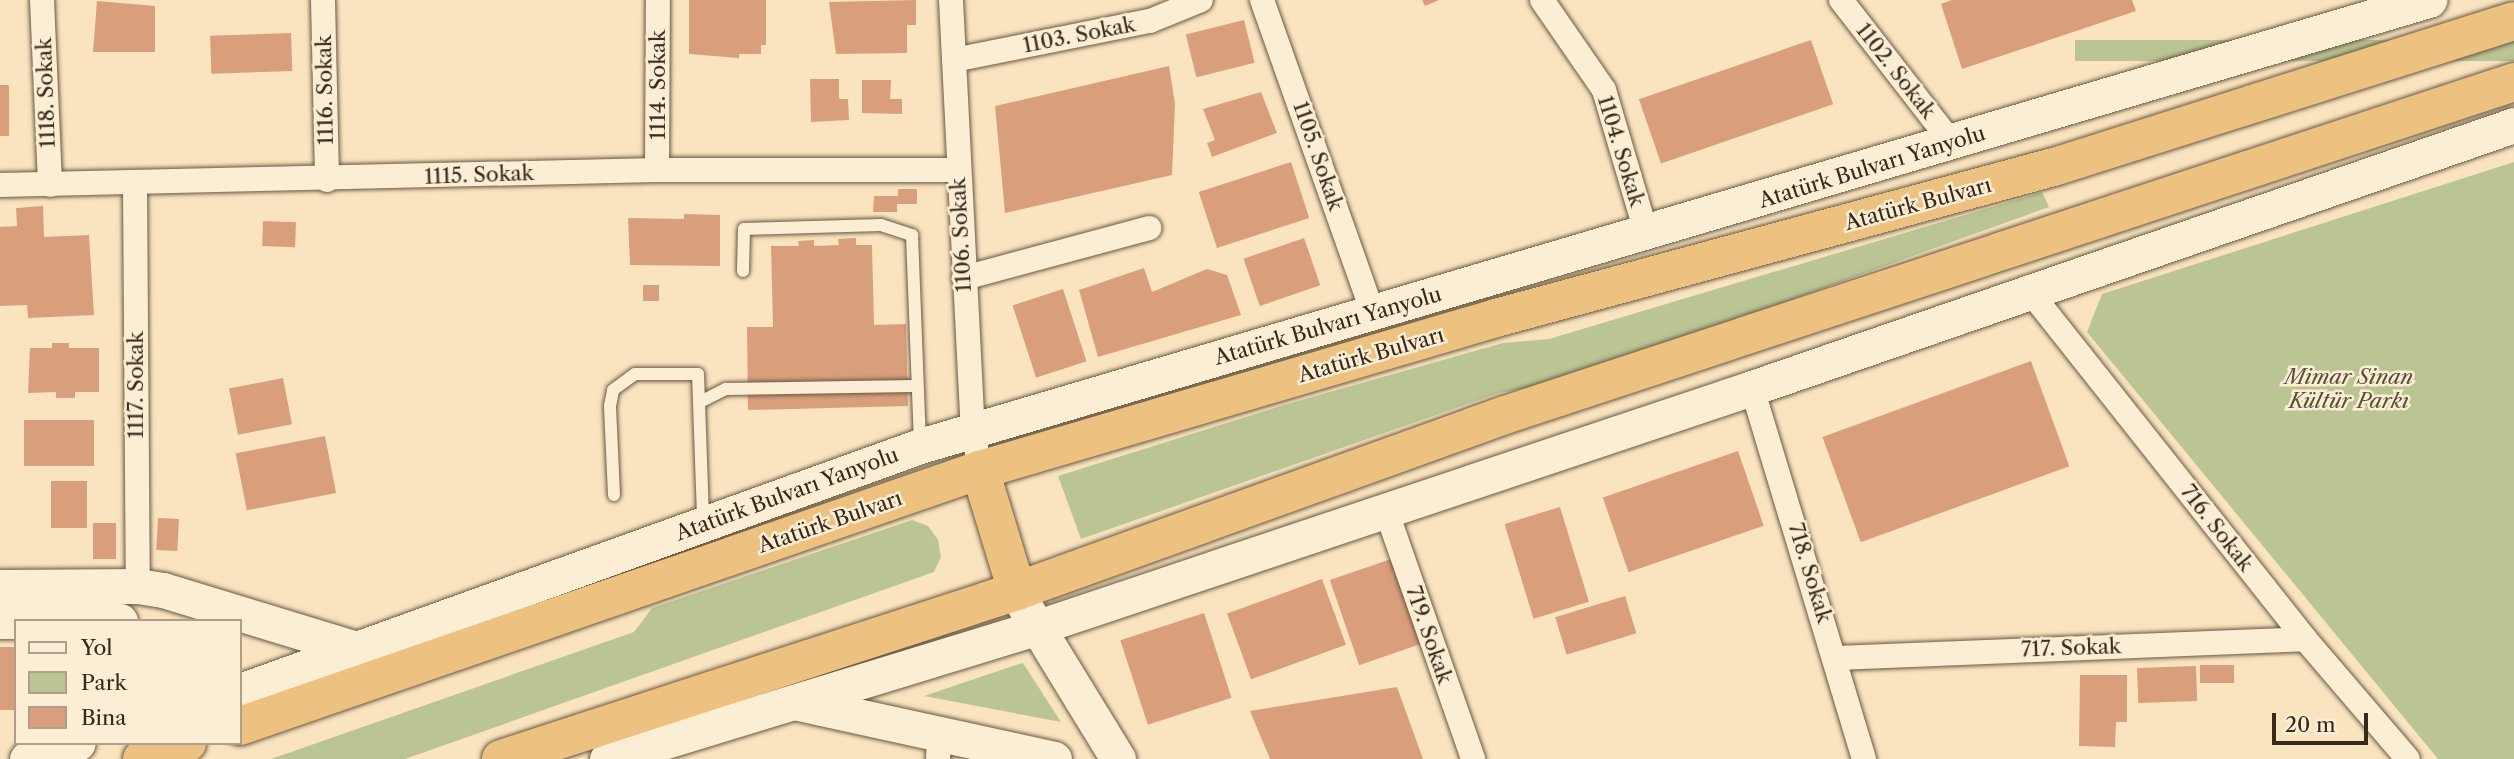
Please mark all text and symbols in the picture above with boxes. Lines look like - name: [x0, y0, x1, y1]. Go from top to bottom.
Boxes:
- street label: 1103. Sokak: [1021, 12, 1137, 58]
- street label: 1102. Sokak: [1851, 18, 1941, 124]
- street label: 1114. Sokak: [645, 30, 671, 140]
- street label: 1116. Sokak: [311, 35, 339, 145]
- street label: 1118. Sokak: [31, 37, 61, 149]
- street label: 1104. Sokak: [1592, 93, 1650, 209]
- street label: 1105. Sokak: [1288, 98, 1348, 214]
- street label: Atatürk Bulvarı Yanyolu: [1755, 120, 1989, 214]
- street label: 1115. Sokak: [424, 160, 534, 190]
- street label: Atatürk Bulvarı: [1842, 172, 1994, 236]
- street label: 1106. Sokak: [945, 177, 977, 293]
- street label: Atatürk Bulvarı Yanyolu: [1211, 281, 1445, 371]
- street label: Atatürk Bulvarı: [1295, 322, 1447, 388]
- street label: 1117. Sokak: [123, 331, 149, 439]
- park label: Mimar Sinan Kültür Parkı: [2285, 364, 2413, 414]
- street label: Atatürk Bulvarı Yanyolu: [672, 442, 902, 546]
- street label: 716. Sokak: [2175, 480, 2259, 576]
- street label: Atatürk Bulvarı: [754, 485, 906, 559]
- street label: 718. Sokak: [1783, 520, 1837, 626]
- street label: 719. Sokak: [1400, 583, 1458, 687]
- legend: [14, 619, 242, 745]
- street label: 717. Sokak: [2021, 634, 2121, 662]
- text: Yol: [81, 635, 113, 660]
- text: Park: [81, 670, 127, 695]
- scale bar: [2276, 700, 2372, 744]
- text: Bina: [81, 705, 126, 730]
- text: 20 m: [2285, 712, 2336, 737]

